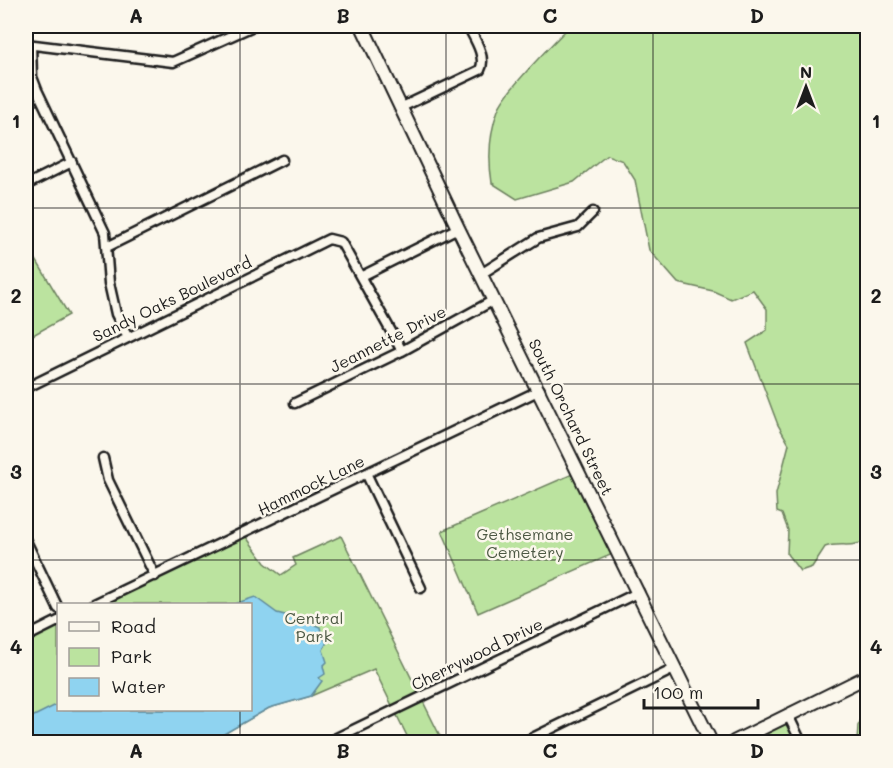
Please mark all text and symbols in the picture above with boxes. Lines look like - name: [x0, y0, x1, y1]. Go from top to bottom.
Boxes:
- text: A: [129, 2, 143, 28]
- text: B: [336, 2, 350, 28]
- text: C: [543, 2, 558, 28]
- text: D: [750, 2, 764, 28]
- north arrow: [776, 57, 836, 117]
- text: N: [800, 61, 812, 82]
- text: 1: [12, 107, 20, 133]
- text: 1: [872, 107, 880, 133]
- street label: Sandy Oaks Boulevard: [89, 251, 255, 346]
- text: 2: [10, 282, 22, 308]
- text: 2: [870, 282, 882, 308]
- street label: Jeannette Drive: [326, 300, 449, 377]
- street label: South Orchard Street: [524, 335, 619, 499]
- street label: Hammock Lane: [254, 450, 368, 520]
- text: 3: [10, 458, 22, 484]
- text: 3: [870, 458, 882, 484]
- park label: Gethsemane Cemetery: [477, 523, 574, 562]
- legend: [57, 603, 252, 711]
- park label: Central Park: [284, 607, 344, 646]
- street label: Cherrywood Drive: [408, 613, 546, 694]
- text: Road: [111, 614, 156, 638]
- text: 4: [10, 633, 23, 659]
- text: 4: [870, 633, 883, 659]
- text: Park: [111, 644, 152, 668]
- scale bar: [644, 672, 758, 710]
- text: Water: [111, 674, 166, 698]
- text: 100 m: [653, 680, 703, 704]
- text: A: [129, 737, 143, 763]
- text: B: [336, 737, 350, 763]
- text: C: [543, 737, 558, 763]
- text: D: [750, 737, 764, 763]

